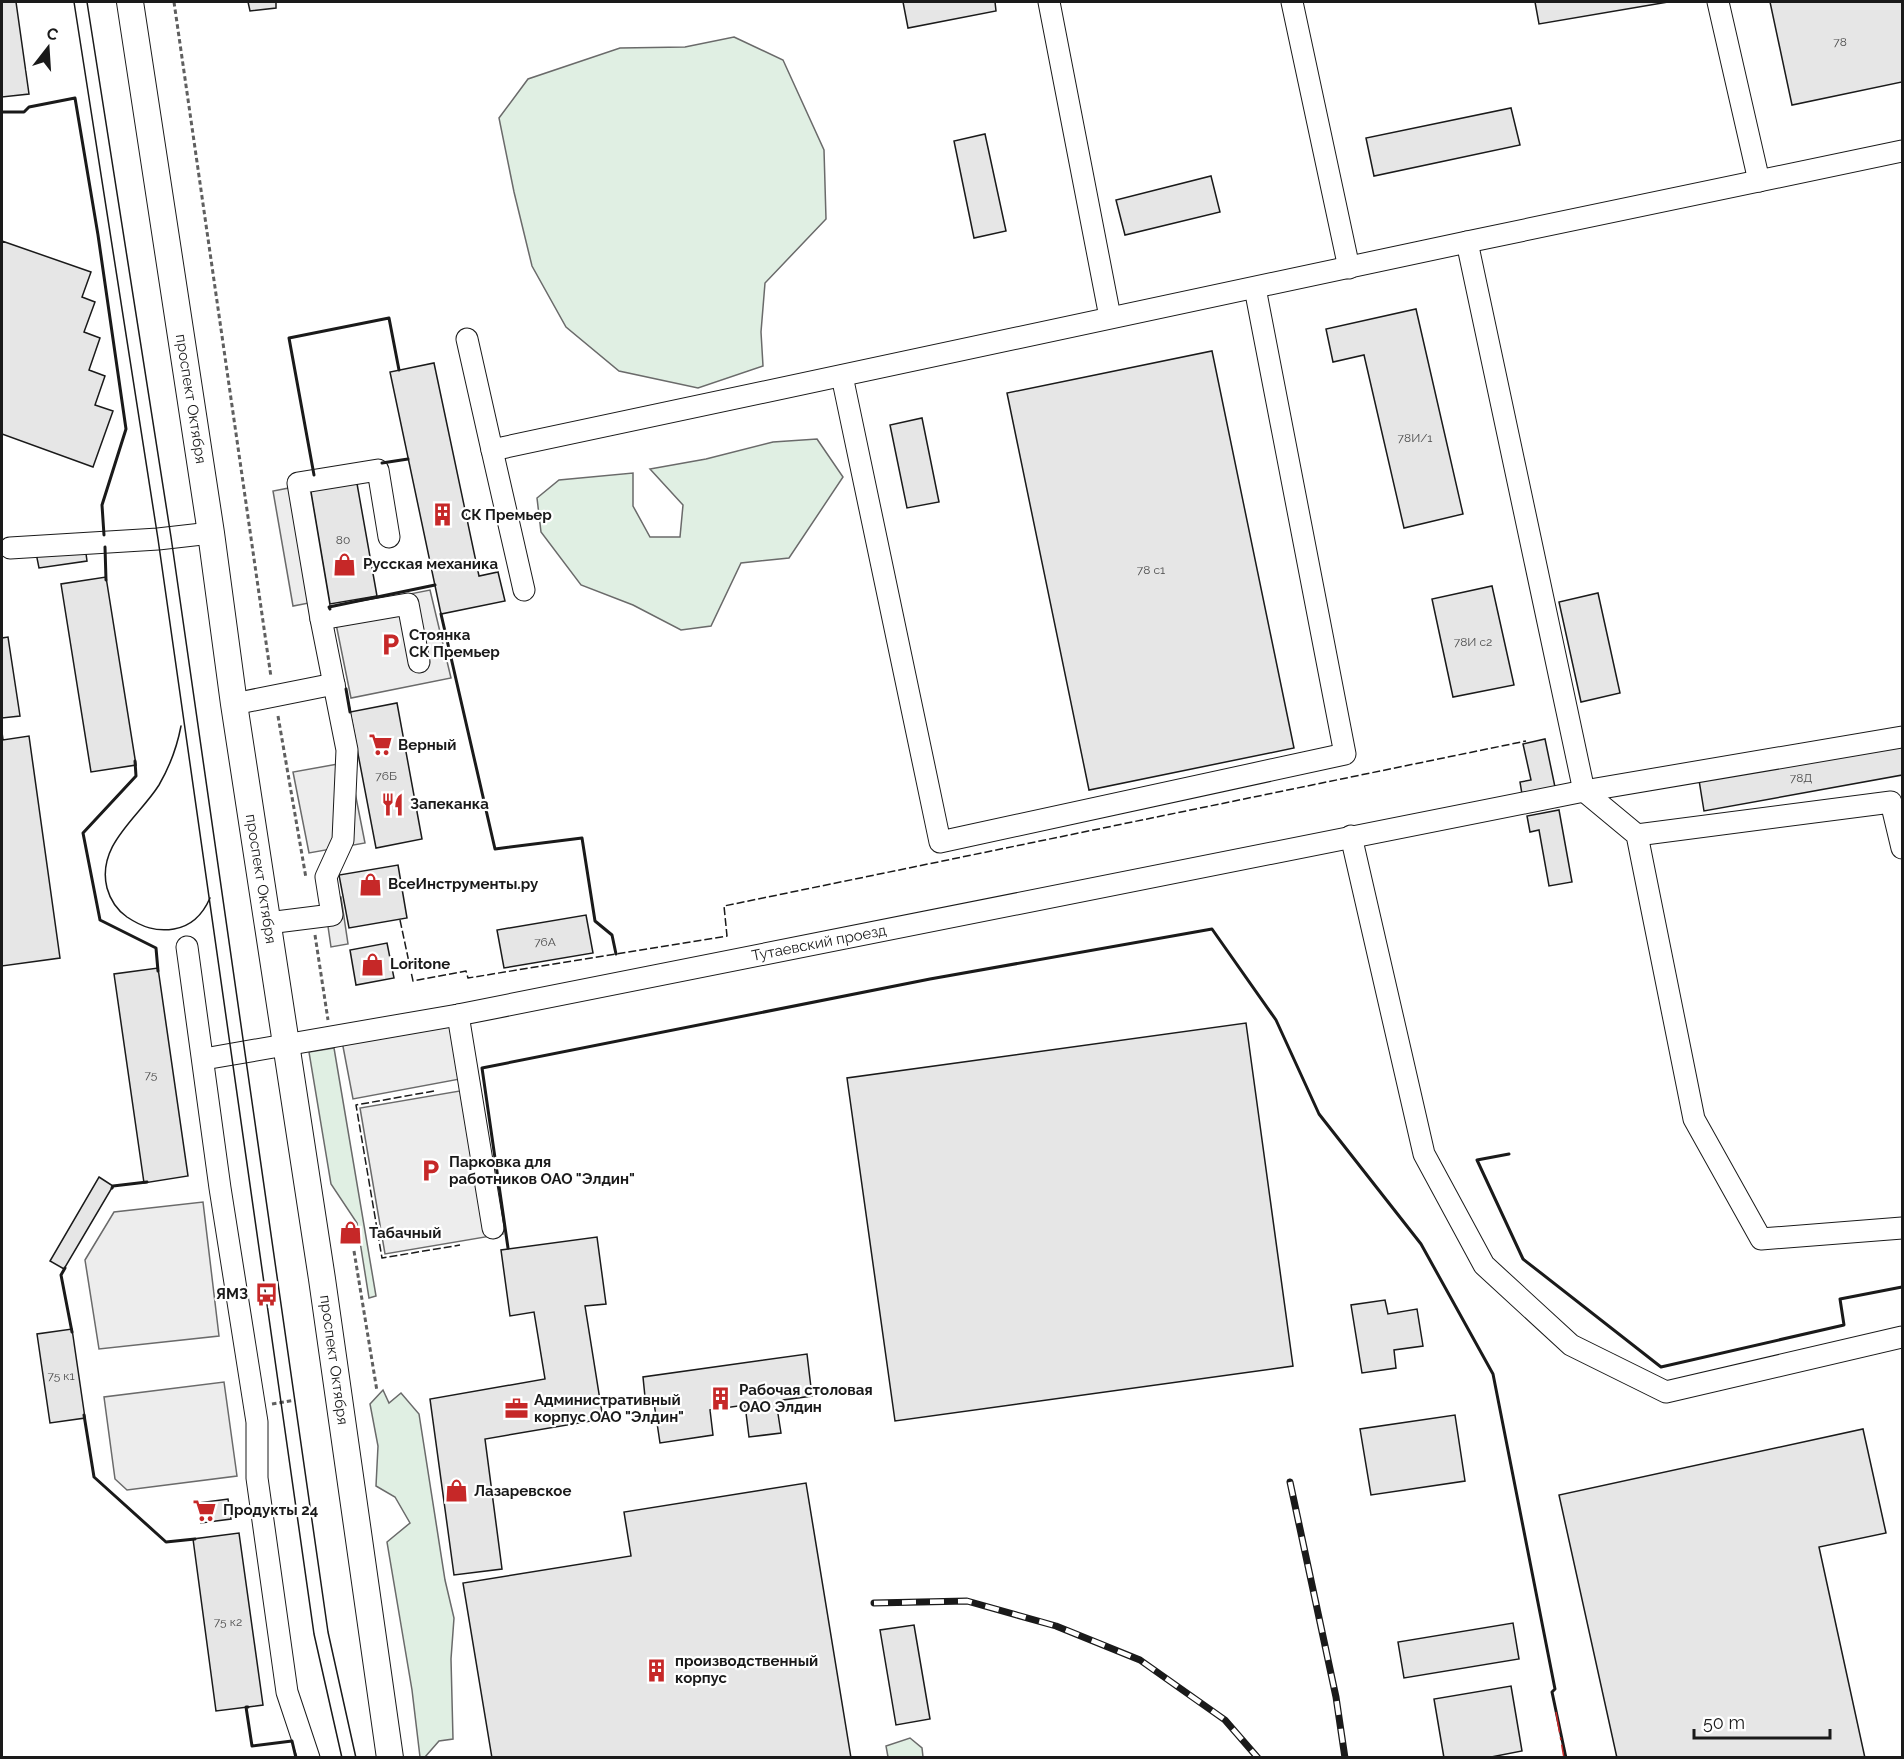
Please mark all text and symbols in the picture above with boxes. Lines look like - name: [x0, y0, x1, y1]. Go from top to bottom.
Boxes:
- north arrow: [18, 18, 78, 78]
- text: С: [44, 23, 60, 45]
- house number: 78: [1833, 35, 1847, 49]
- street label: проспект Октября: [172, 333, 210, 465]
- house number: 78И/1: [1398, 431, 1432, 445]
- building icon: СК Премьер: [430, 502, 456, 528]
- place label: СК Премьер: [461, 506, 552, 524]
- house number: 80: [336, 533, 350, 547]
- shop icon: Русская механика: [332, 551, 358, 577]
- place label: Русская механика: [363, 555, 498, 573]
- house number: 78 с1: [1137, 563, 1165, 577]
- place label: Стоянка СК Премьер: [409, 626, 500, 661]
- parking icon: Стоянка СК Премьер: [378, 631, 404, 657]
- house number: 78И с2: [1454, 635, 1492, 649]
- supermarket icon: Верный: [367, 732, 393, 758]
- place label: Верный: [398, 736, 456, 754]
- house number: 76Б: [375, 769, 397, 783]
- house number: 78Д: [1790, 771, 1812, 785]
- restaurant icon: Запеканка: [379, 791, 405, 817]
- place label: Запеканка: [410, 795, 489, 813]
- street label: проспект Октября: [242, 813, 280, 945]
- shop icon: ВсеИнструменты.ру: [357, 871, 383, 897]
- place label: ВсеИнструменты.ру: [388, 875, 539, 893]
- street label: Тутаевский проезд: [750, 921, 888, 965]
- house number: 76А: [534, 935, 556, 949]
- shop icon: Loritone: [359, 951, 385, 977]
- place label: Loritone: [390, 955, 450, 973]
- house number: 75: [145, 1068, 158, 1082]
- place label: Парковка для работников ОАО "Элдин": [449, 1153, 635, 1188]
- parking icon: Парковка для работников ОАО "Элдин": [418, 1158, 444, 1184]
- shop icon: Табачный: [338, 1220, 364, 1246]
- place label: Табачный: [369, 1224, 441, 1242]
- bus stop icon: ЯМЗ: [253, 1281, 279, 1307]
- place label: ЯМЗ: [216, 1285, 248, 1303]
- street label: проспект Октября: [316, 1294, 352, 1426]
- house number: 75 к1: [47, 1369, 75, 1383]
- place label: Рабочая столовая ОАО Элдин: [739, 1381, 873, 1416]
- building icon: Рабочая столовая ОАО Элдин: [708, 1386, 734, 1412]
- place label: Административный корпус ОАО "Элдин": [534, 1391, 684, 1426]
- office icon: Административный корпус ОАО "Элдин": [503, 1396, 529, 1422]
- shop icon: Лазаревское: [443, 1478, 469, 1504]
- place label: Лазаревское: [474, 1482, 571, 1500]
- supermarket icon: Продукты 24: [192, 1497, 218, 1523]
- place label: Продукты 24: [223, 1501, 319, 1519]
- house number: 75 к2: [214, 1615, 242, 1629]
- place label: производственный корпус: [675, 1652, 818, 1687]
- building icon: производственный корпус: [644, 1657, 670, 1683]
- scale bar: [1694, 1702, 1830, 1740]
- text: 50 m: [1703, 1712, 1745, 1733]

